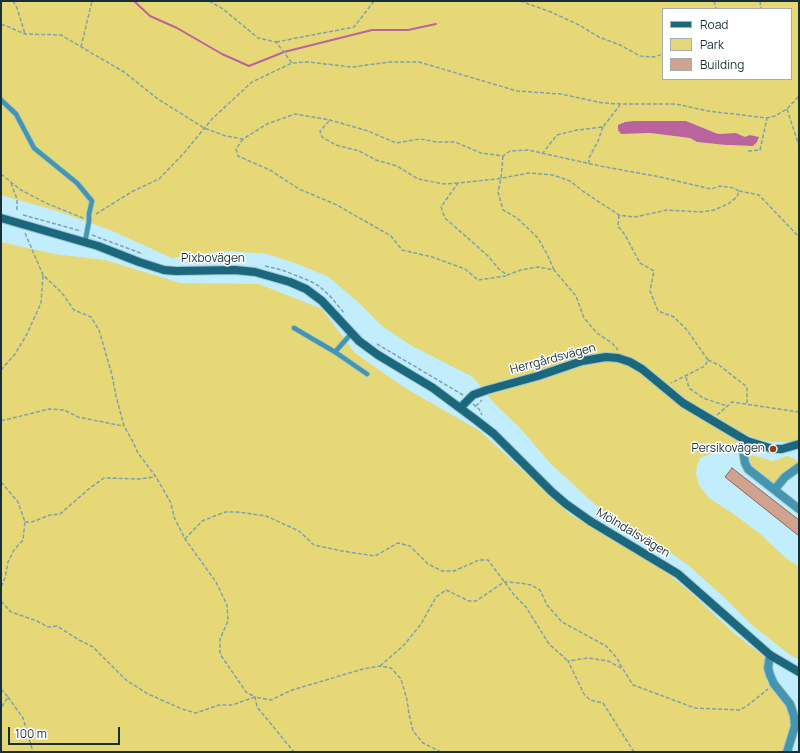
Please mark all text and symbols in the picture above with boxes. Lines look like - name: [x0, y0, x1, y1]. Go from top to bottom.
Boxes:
- legend: [662, 8, 792, 80]
- text: Road: [700, 16, 728, 33]
- text: Park: [700, 36, 724, 53]
- text: Building: [700, 56, 744, 73]
- street label: Pixbovägen: [181, 252, 245, 266]
- street label: Herrgårdsvägen: [509, 341, 597, 377]
- place label: Persikovägen: [691, 442, 765, 456]
- marker: Persikovägen: [768, 444, 778, 454]
- street label: Mölndalsvägen: [594, 505, 672, 561]
- scale bar: [10, 719, 122, 745]
- text: 100 m: [15, 725, 47, 742]

